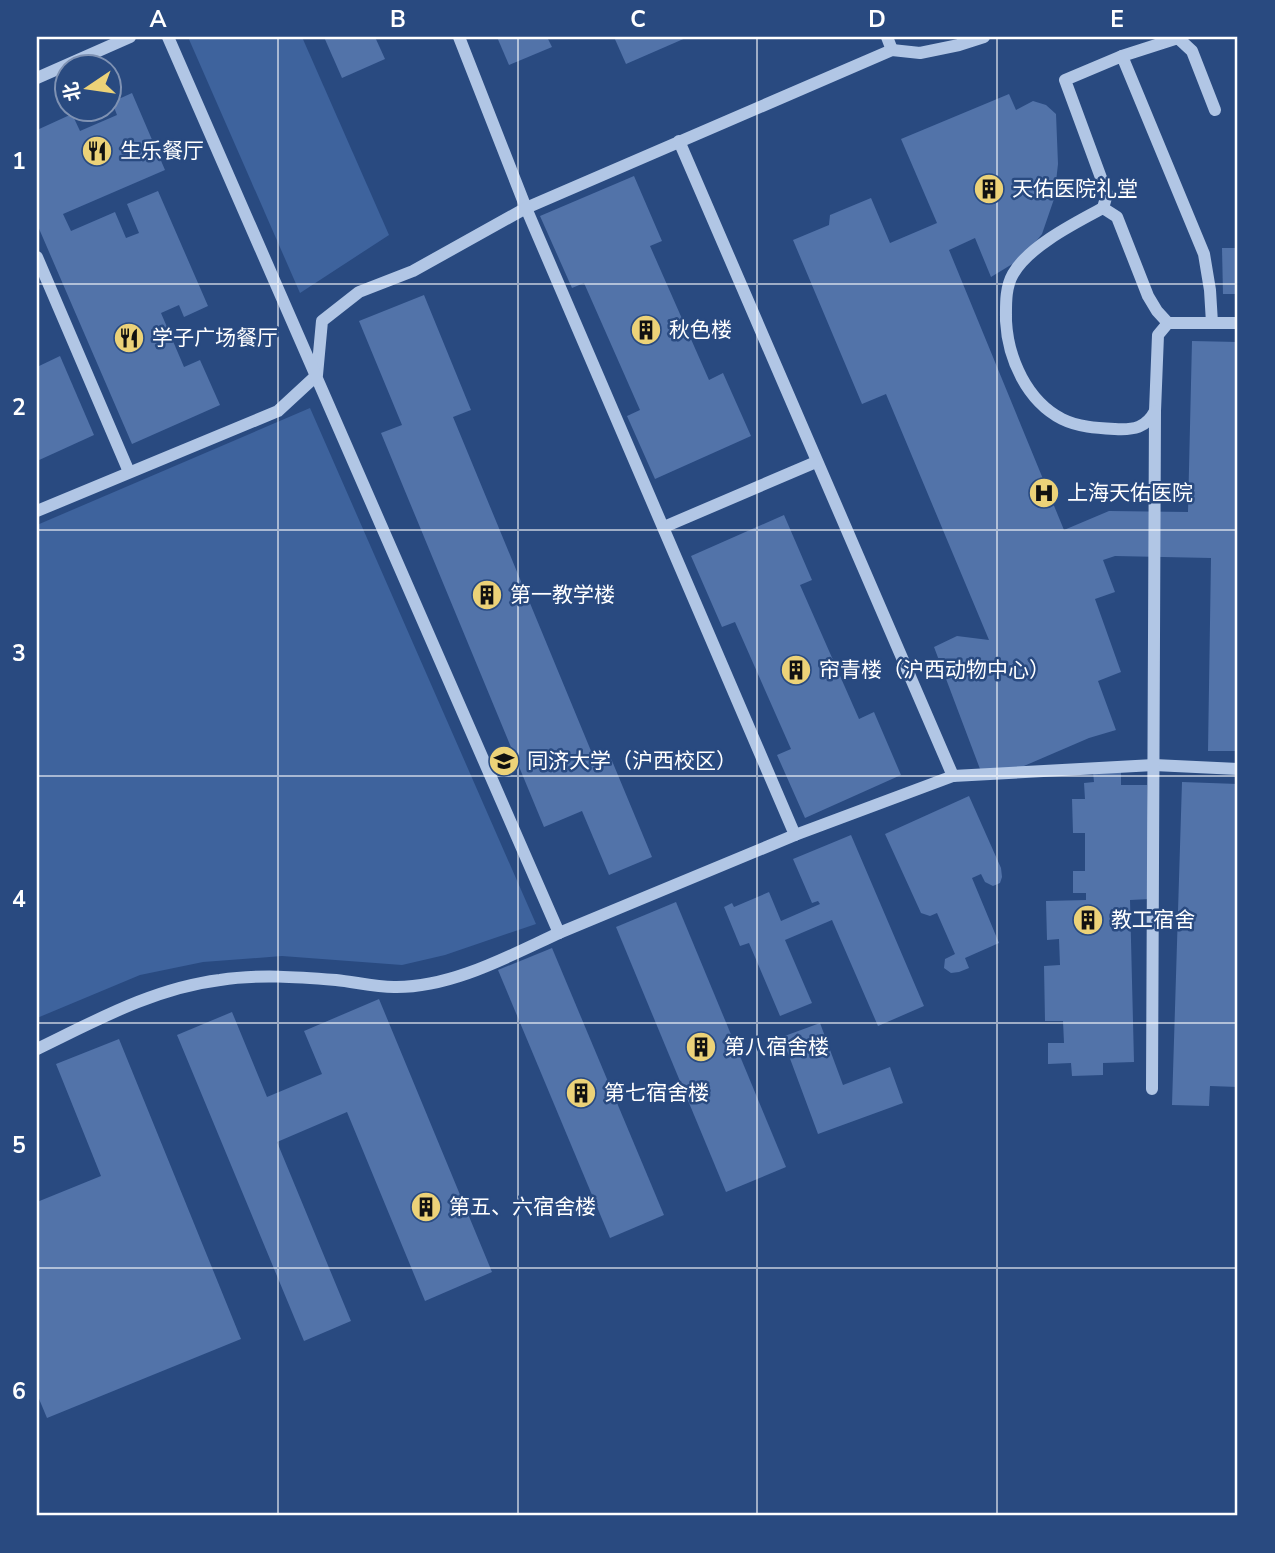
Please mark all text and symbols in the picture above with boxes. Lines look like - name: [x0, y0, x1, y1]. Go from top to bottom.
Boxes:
- text: A: [149, 4, 167, 35]
- text: B: [390, 4, 406, 35]
- text: C: [630, 4, 646, 35]
- text: D: [868, 4, 886, 35]
- text: E: [1110, 4, 1124, 35]
- north arrow: [52, 52, 122, 122]
- text: 北: [58, 79, 87, 104]
- restaurant icon: 生乐餐厅: [80, 134, 114, 168]
- place label: 生乐餐厅: [120, 137, 204, 165]
- text: 1: [12, 146, 26, 177]
- building icon: 天佑医院礼堂: [972, 172, 1006, 206]
- place label: 天佑医院礼堂: [1012, 175, 1138, 203]
- building icon: 秋色楼: [629, 313, 663, 347]
- place label: 秋色楼: [669, 316, 732, 344]
- restaurant icon: 学子广场餐厅: [112, 321, 146, 355]
- place label: 学子广场餐厅: [152, 324, 278, 352]
- text: 2: [12, 392, 26, 423]
- hospital icon: 上海天佑医院: [1027, 476, 1061, 510]
- place label: 上海天佑医院: [1067, 479, 1193, 507]
- building icon: 第一教学楼: [470, 578, 504, 612]
- place label: 第一教学楼: [510, 581, 615, 609]
- text: 3: [12, 638, 26, 669]
- building icon: 帘青楼（沪西动物中心）: [779, 653, 813, 687]
- place label: 帘青楼（沪西动物中心）: [819, 656, 1050, 684]
- school or university icon: 同济大学（沪西校区）: [487, 744, 521, 778]
- place label: 同济大学（沪西校区）: [527, 747, 737, 775]
- text: 4: [12, 884, 26, 915]
- building icon: 教工宿舍: [1071, 903, 1105, 937]
- place label: 教工宿舍: [1111, 906, 1195, 934]
- building icon: 第八宿舍楼: [684, 1030, 718, 1064]
- place label: 第八宿舍楼: [724, 1033, 829, 1061]
- building icon: 第七宿舍楼: [564, 1076, 598, 1110]
- place label: 第七宿舍楼: [604, 1079, 709, 1107]
- text: 5: [12, 1130, 26, 1161]
- building icon: 第五、六宿舍楼: [409, 1190, 443, 1224]
- place label: 第五、六宿舍楼: [449, 1193, 596, 1221]
- text: 6: [12, 1376, 26, 1407]

